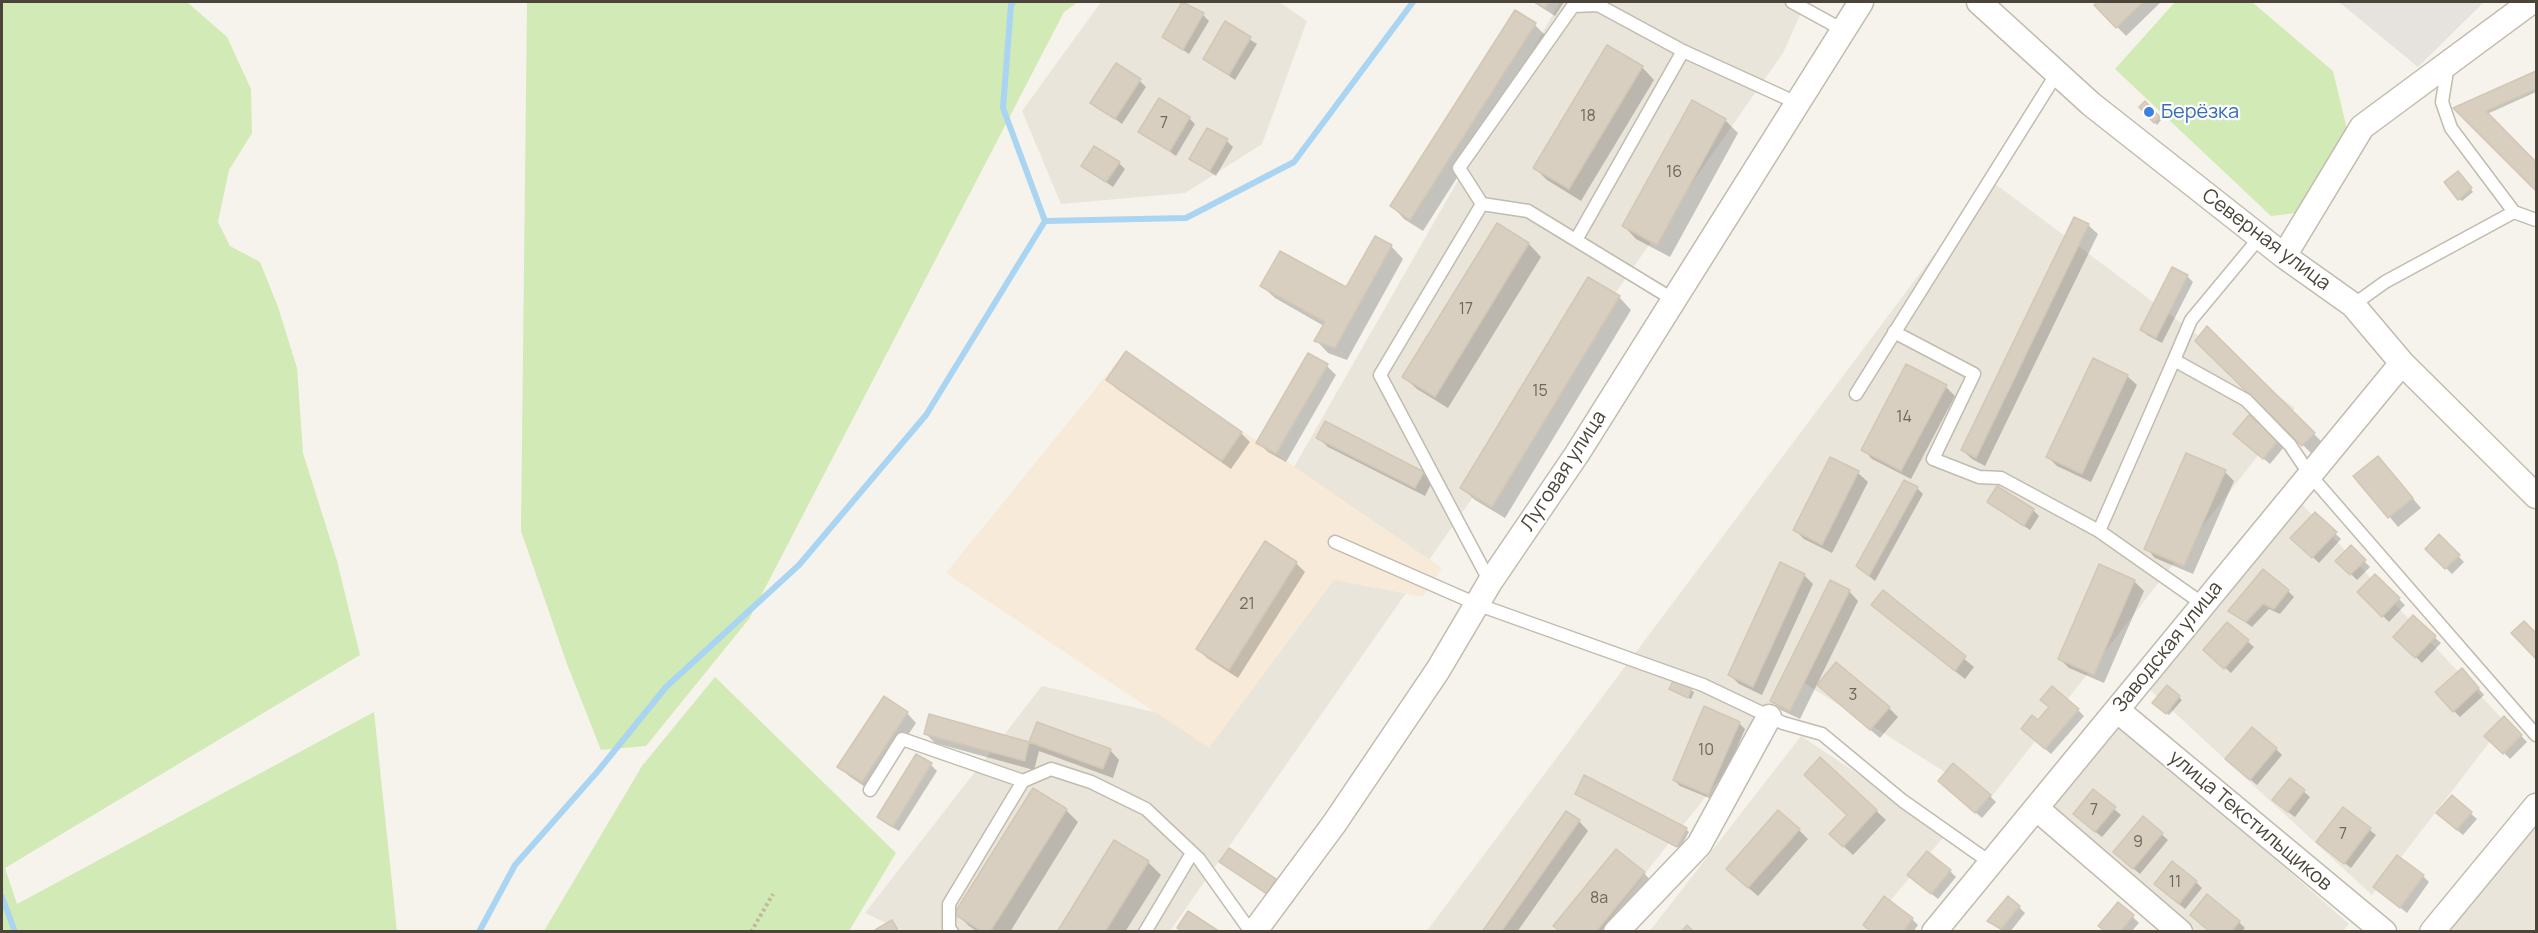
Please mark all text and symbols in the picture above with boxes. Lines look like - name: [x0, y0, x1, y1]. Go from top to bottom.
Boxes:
- place label: Берёзка: [2161, 100, 2239, 124]
- marker: Берёзка: [2142, 105, 2156, 119]
- house number: 18: [1580, 107, 1596, 127]
- house number: 7: [1160, 114, 1168, 134]
- house number: 16: [1666, 163, 1682, 183]
- street label: Северная улица: [2197, 184, 2335, 296]
- house number: 17: [1459, 300, 1473, 320]
- house number: 15: [1532, 382, 1548, 402]
- street label: Луговая улица: [1516, 406, 1612, 536]
- house number: 14: [1896, 408, 1912, 428]
- street label: Заводская улица: [2108, 577, 2228, 717]
- house number: 21: [1239, 595, 1255, 615]
- house number: 3: [1849, 686, 1857, 706]
- house number: 10: [1698, 741, 1714, 761]
- street label: улица Текстильщиков: [2164, 746, 2336, 896]
- house number: 7: [2090, 801, 2098, 821]
- house number: 7: [2339, 825, 2347, 845]
- house number: 9: [2133, 833, 2143, 853]
- house number: 11: [2169, 873, 2181, 893]
- house number: 8а: [1590, 889, 1608, 909]

